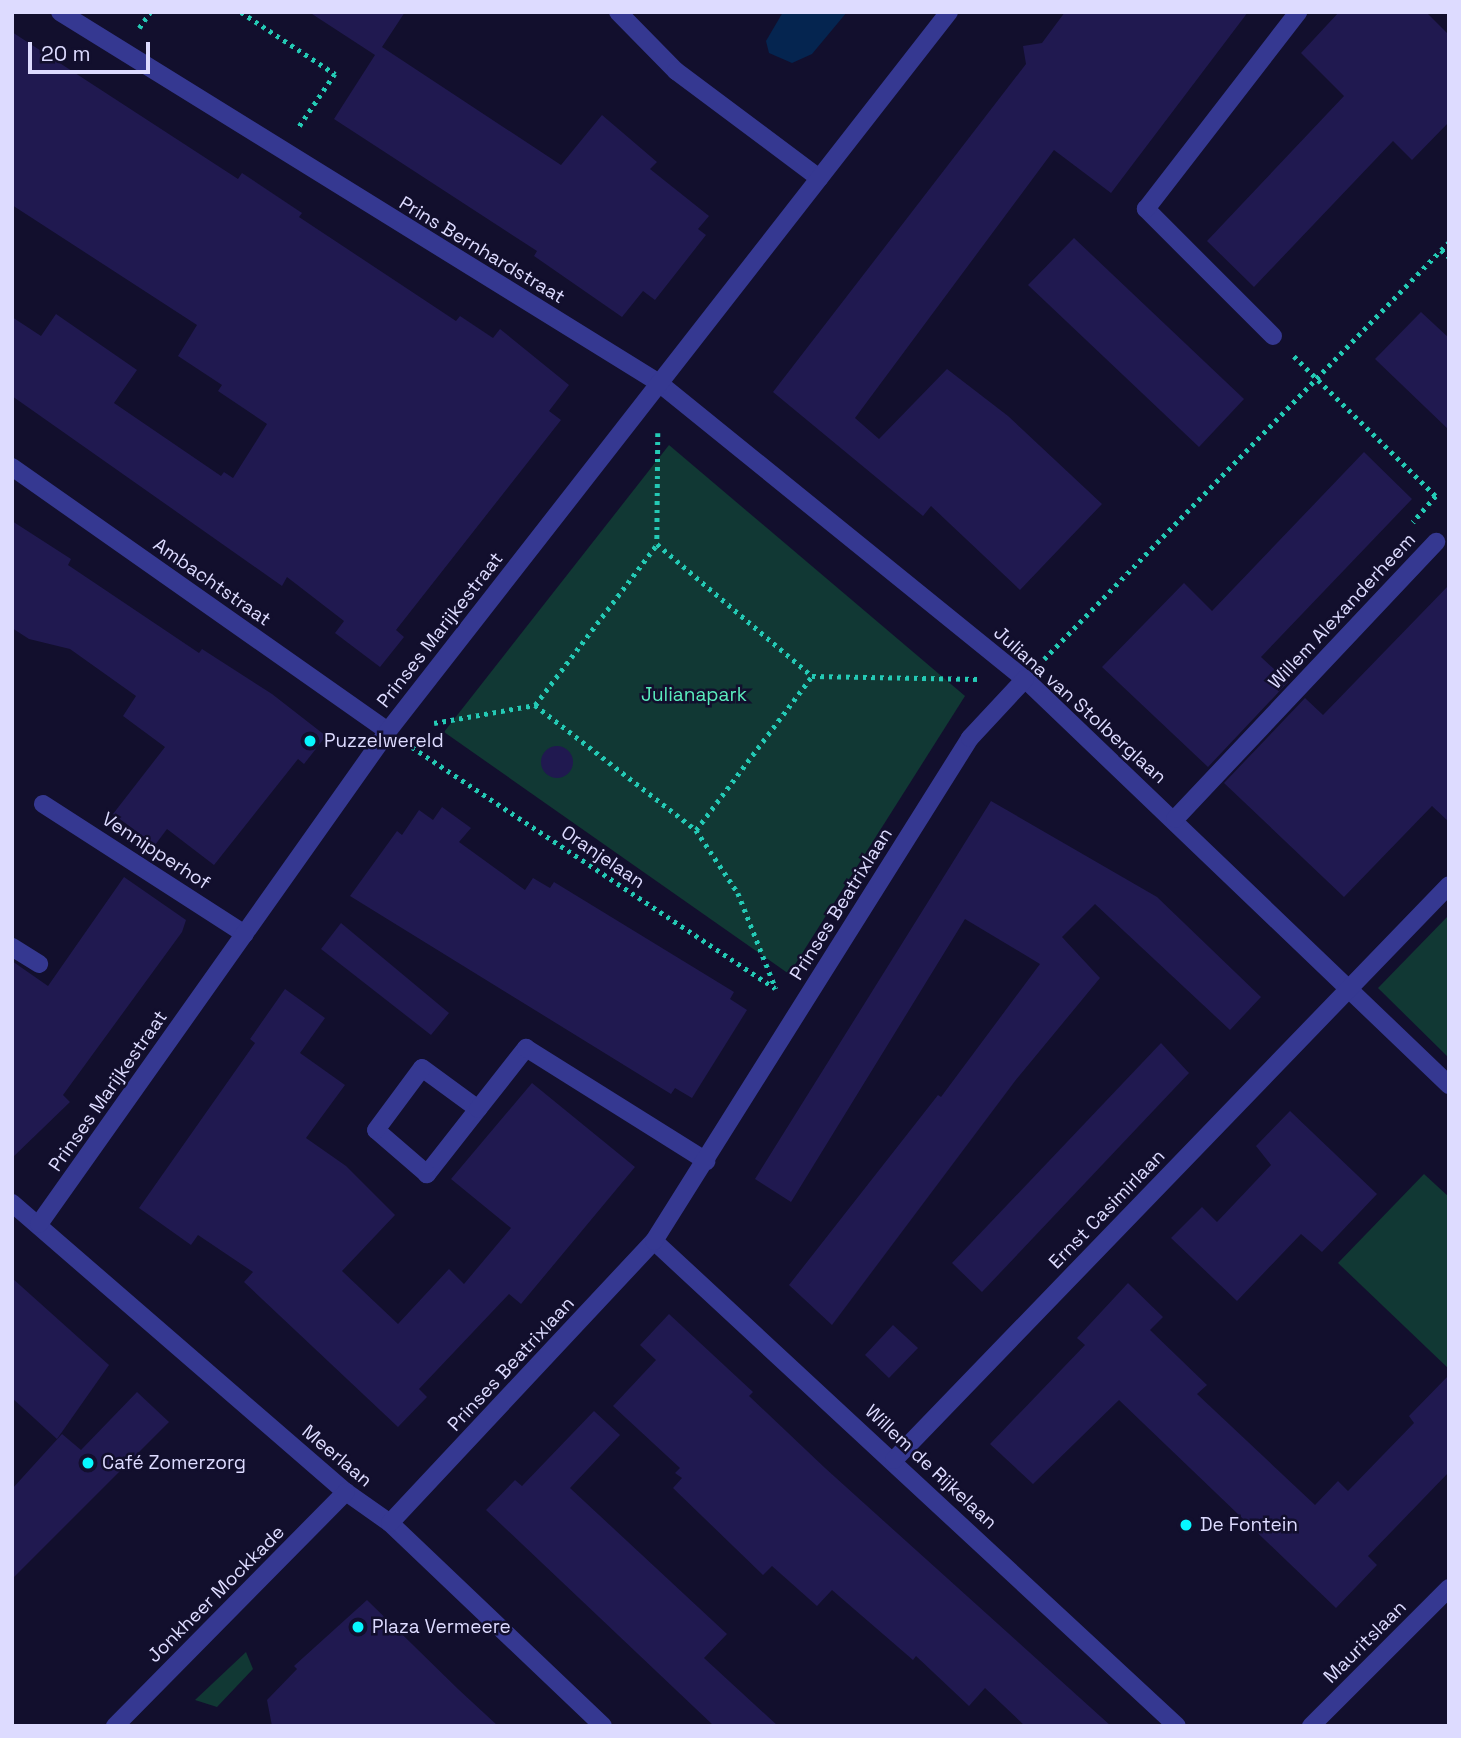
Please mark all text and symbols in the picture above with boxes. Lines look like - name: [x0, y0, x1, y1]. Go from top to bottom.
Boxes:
- scale bar: [32, 28, 154, 72]
- text: 20 m: [41, 40, 91, 67]
- street label: Prins Bernhardstraat: [395, 191, 569, 309]
- street label: Willem Alexanderheem: [1264, 528, 1420, 694]
- street label: Ambachtstraat: [149, 533, 275, 631]
- street label: Prinses Marijkestraat: [372, 548, 508, 712]
- street label: Juliana van Stolberglaan: [989, 621, 1171, 789]
- park label: Julianapark: [641, 684, 747, 706]
- place label: Puzzelwereld: [324, 730, 444, 752]
- marker: Puzzelwereld: [302, 733, 318, 749]
- street label: Vennipperhof: [98, 808, 214, 894]
- street label: Oranjelaan: [557, 821, 649, 893]
- street label: Prinses Beatrixlaan: [785, 824, 897, 984]
- street label: Prinses Marijkestraat: [44, 1006, 172, 1176]
- street label: Ernst Casimirlaan: [1044, 1145, 1170, 1273]
- street label: Prinses Beatrixlaan: [443, 1292, 579, 1436]
- street label: Willem de Rijkelaan: [860, 1400, 1002, 1534]
- street label: Meerlaan: [297, 1420, 377, 1492]
- place label: Café Zomerzorg: [102, 1452, 246, 1474]
- marker: Café Zomerzorg: [80, 1455, 96, 1471]
- place label: De Fontein: [1200, 1514, 1298, 1536]
- marker: De Fontein: [1178, 1517, 1194, 1533]
- street label: Jonkheer Mockkade: [143, 1521, 289, 1667]
- street label: Mauritslaan: [1319, 1596, 1411, 1688]
- place label: Plaza Vermeere: [372, 1616, 511, 1638]
- marker: Plaza Vermeere: [350, 1619, 366, 1635]

